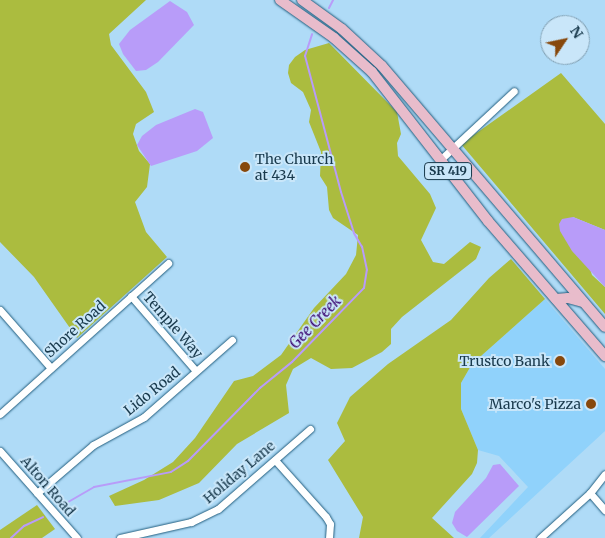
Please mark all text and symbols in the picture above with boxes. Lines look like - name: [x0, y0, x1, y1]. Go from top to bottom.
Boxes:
- north arrow: [540, 15, 590, 65]
- text: N: [566, 23, 587, 42]
- place label: The Church at 434: [255, 151, 333, 184]
- marker: The Church at 434: [239, 161, 251, 173]
- road number: SR 419: [423, 162, 473, 180]
- street label: Temple Way: [140, 288, 206, 362]
- water label: Gee Creek: [285, 292, 345, 352]
- street label: Shore Road: [41, 297, 109, 361]
- place label: Trustco Bank: [459, 353, 550, 369]
- marker: Trustco Bank: [554, 355, 566, 367]
- street label: Lido Road: [121, 363, 183, 419]
- place label: Marco's Pizza: [489, 396, 581, 412]
- marker: Marco's Pizza: [585, 398, 597, 410]
- street label: Holiday Lane: [200, 437, 278, 507]
- street label: Alton Road: [17, 453, 79, 519]

